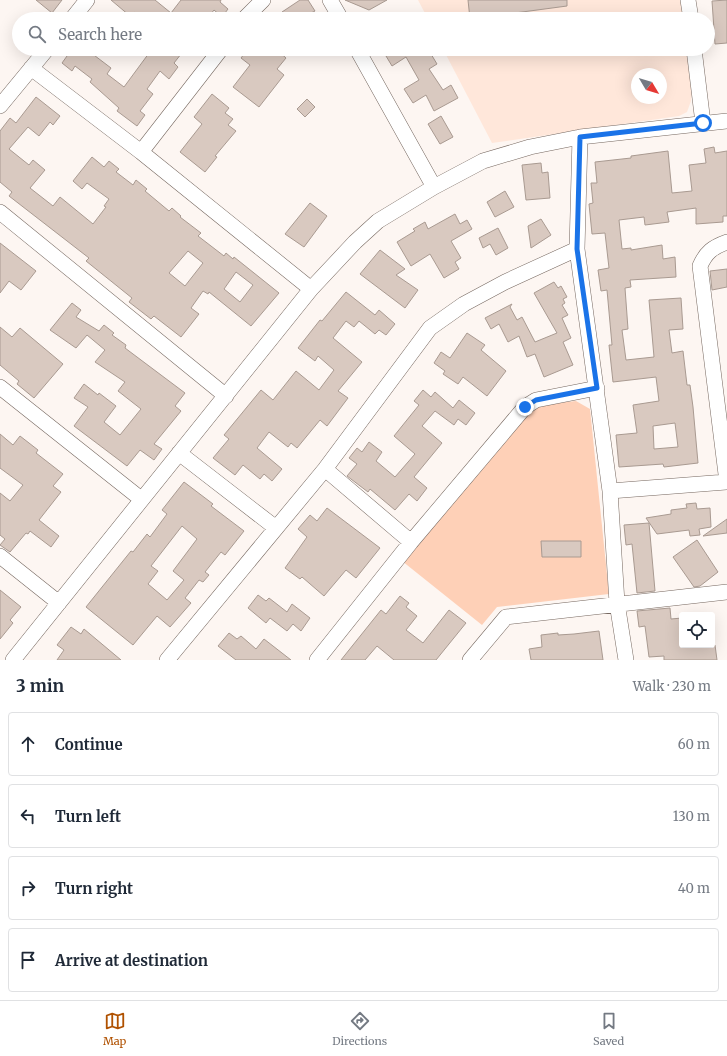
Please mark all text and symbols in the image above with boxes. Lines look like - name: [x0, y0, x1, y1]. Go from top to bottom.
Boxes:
- search box: [12, 12, 715, 56]
- icon: search: [26, 23, 48, 45]
- text: Search here: [58, 25, 142, 44]
- north arrow: [631, 68, 667, 104]
- route start: [694, 114, 712, 132]
- route end: [516, 398, 534, 416]
- map controls: [679, 612, 715, 648]
- button: locate: [679, 612, 715, 648]
- text: 3 min: [16, 675, 64, 697]
- text: Walk · 230 m: [633, 678, 711, 695]
- icon: ahead: [17, 733, 39, 755]
- text: Continue: [55, 735, 123, 754]
- text: 60 m: [678, 736, 710, 753]
- icon: left: [17, 805, 39, 827]
- text: Turn left: [55, 807, 121, 826]
- text: 130 m: [673, 808, 710, 825]
- icon: right: [17, 877, 39, 899]
- text: Turn right: [55, 879, 133, 898]
- text: 40 m: [678, 880, 710, 897]
- icon: arrive: [17, 949, 39, 971]
- text: Arrive at destination: [55, 951, 208, 970]
- tab: Map: [103, 1010, 126, 1048]
- tab: Directions: [332, 1010, 387, 1048]
- tab: Saved: [593, 1010, 624, 1048]

